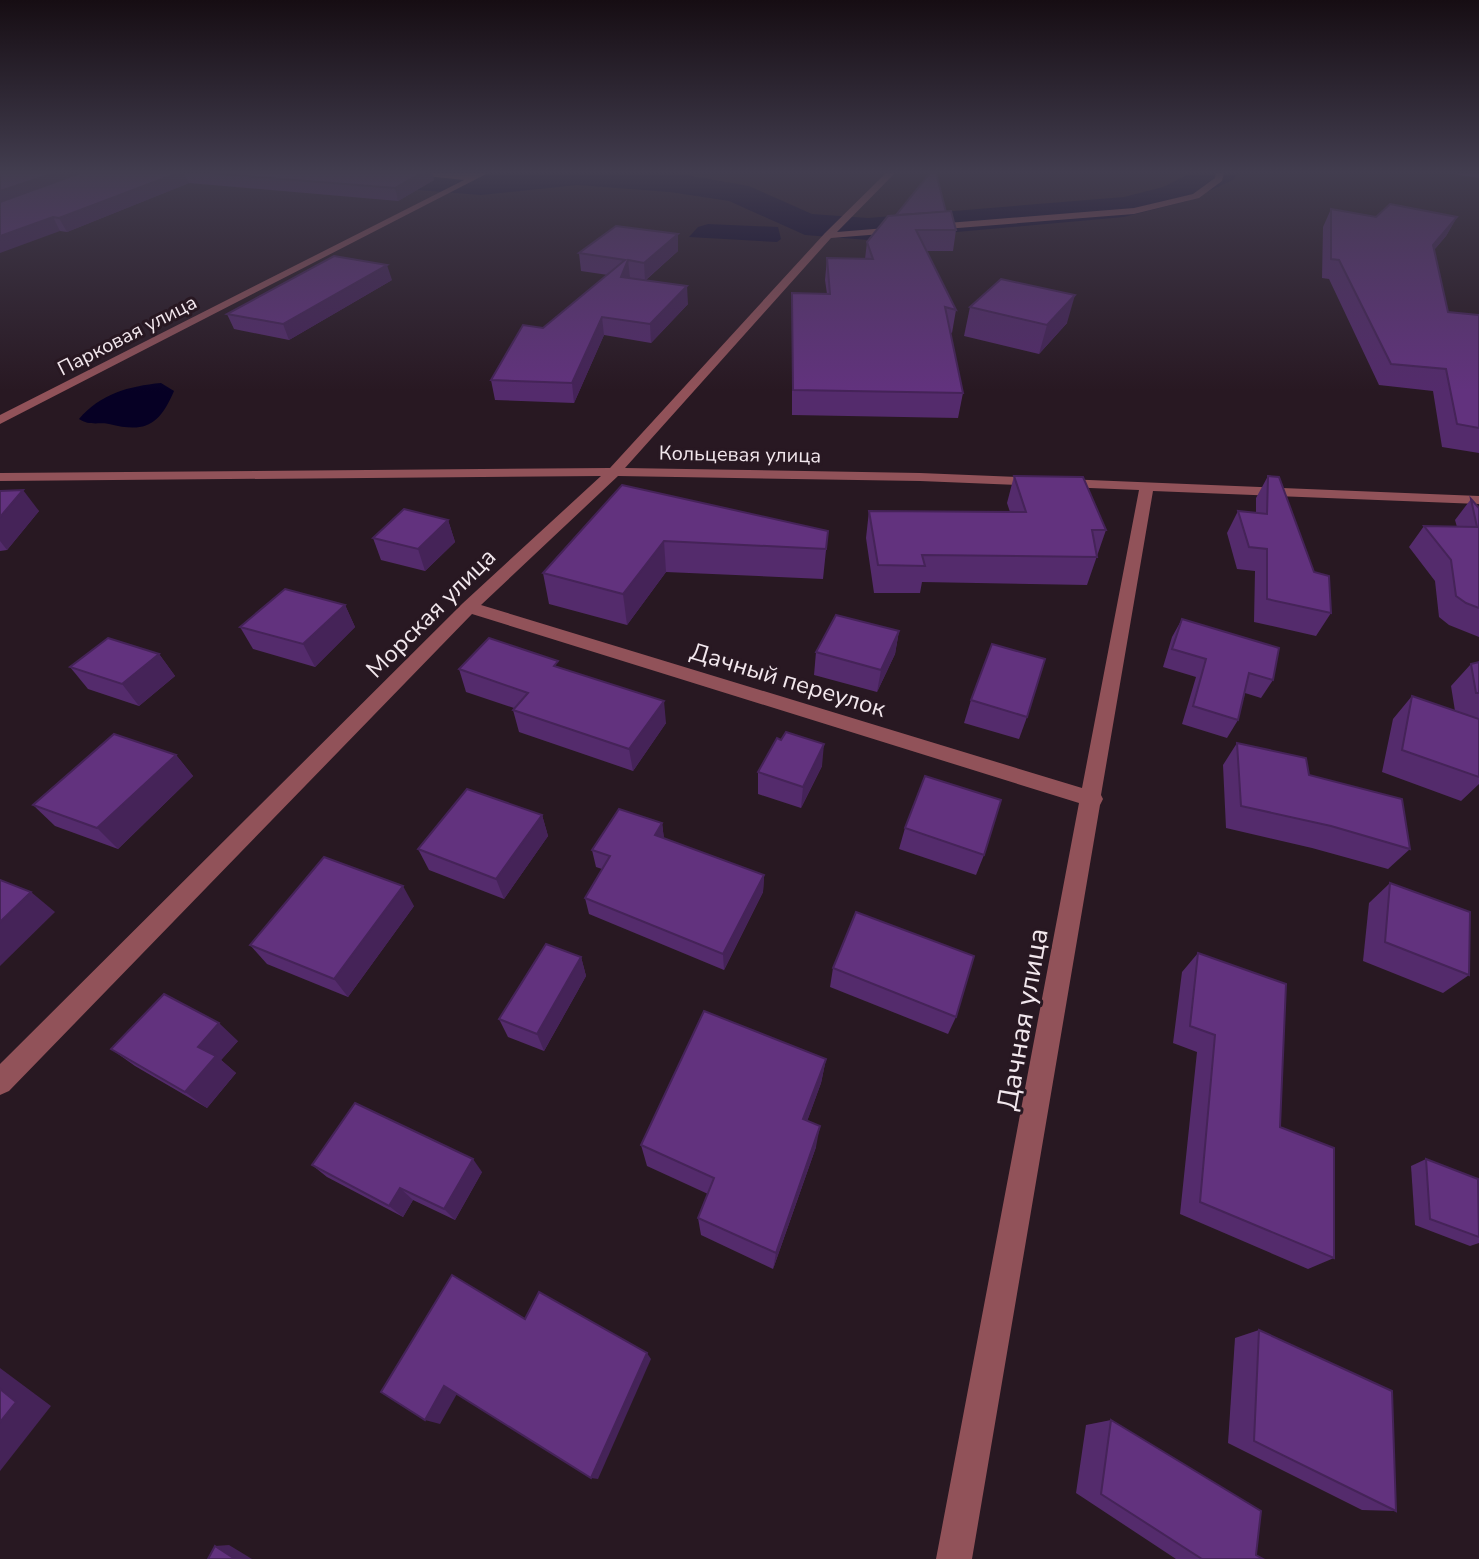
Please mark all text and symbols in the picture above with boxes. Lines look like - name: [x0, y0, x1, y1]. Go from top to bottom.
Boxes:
- street label: Парковая улица: [53, 289, 202, 382]
- street label: Кольцевая улица: [659, 440, 821, 469]
- street label: Морская улица: [359, 541, 503, 685]
- street label: Дачный переулок: [686, 635, 890, 725]
- street label: Дачная улица: [988, 925, 1058, 1113]

